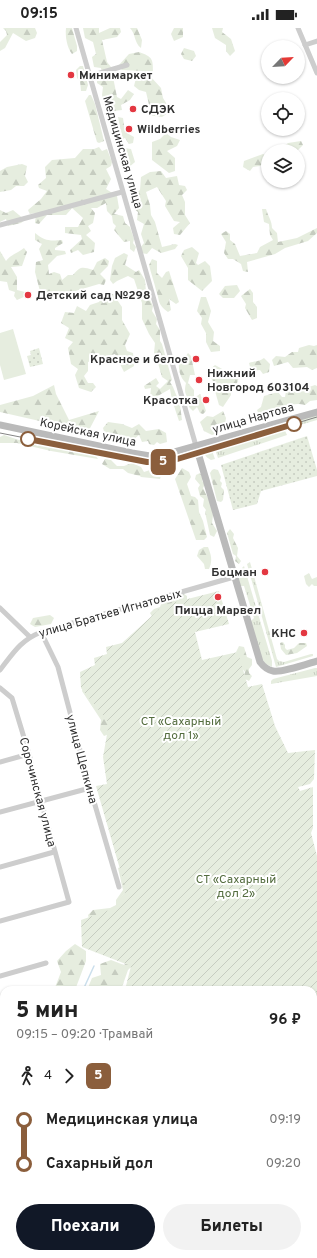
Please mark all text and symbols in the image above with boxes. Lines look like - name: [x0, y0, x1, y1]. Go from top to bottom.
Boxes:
- text: 09:15: [20, 5, 58, 24]
- north arrow: [261, 40, 305, 84]
- map controls: [261, 40, 305, 188]
- place label: Минимаркет: [79, 68, 153, 84]
- marker: Минимаркет: [66, 70, 76, 80]
- button: locate: [261, 92, 305, 136]
- street label: Медицинская улица: [98, 94, 146, 210]
- place label: СДЭК: [141, 102, 176, 118]
- marker: СДЭК: [128, 104, 138, 114]
- place label: Wildberries: [137, 122, 200, 138]
- marker: Wildberries: [124, 124, 134, 134]
- button: layers: [261, 144, 305, 188]
- place label: Детский сад №298: [36, 288, 150, 304]
- marker: Детский сад №298: [23, 290, 33, 300]
- place label: Красное и белое: [90, 352, 188, 368]
- marker: Красное и белое: [191, 354, 201, 364]
- place label: Нижний Новгород 603104: [207, 366, 310, 396]
- marker: Нижний Новгород 603104: [194, 375, 204, 385]
- place label: Красотка: [143, 393, 198, 409]
- marker: Красотка: [201, 395, 211, 405]
- street label: улица Нартова: [211, 400, 296, 438]
- street label: Корейская улица: [38, 415, 137, 451]
- unlabelled marker: [286, 416, 302, 432]
- unlabelled marker: [20, 431, 36, 447]
- line badge: 5: [150, 449, 176, 475]
- text: 5: [159, 453, 167, 470]
- place label: Боцман: [211, 565, 257, 581]
- marker: Боцман: [260, 567, 270, 577]
- street label: улица Братьев Игнатовых: [37, 586, 184, 642]
- marker: Пицца Марвел: [213, 592, 223, 602]
- place label: Пицца Марвел: [175, 603, 261, 619]
- place label: КНС: [271, 626, 296, 642]
- marker: КНС: [299, 628, 309, 638]
- street label: улица Щепкина: [61, 713, 101, 806]
- park label: СТ «Сахарный дол 1»: [141, 714, 221, 744]
- street label: Сорочинская улица: [15, 736, 59, 849]
- park label: СТ «Сахарный дол 2»: [196, 872, 276, 902]
- text: 5 мин: [16, 998, 78, 1025]
- text: 96 ₽: [269, 1011, 301, 1030]
- text: 09:15 – 09:20 · Трамвай: [16, 1027, 153, 1043]
- icon: walk: [16, 1065, 38, 1087]
- icon: forward: [58, 1065, 80, 1087]
- text: 5: [94, 1067, 103, 1084]
- text: 4: [44, 1068, 52, 1084]
- text: Медицинская улица: [46, 1111, 198, 1130]
- text: 09:19: [269, 1112, 301, 1128]
- text: Сахарный дол: [46, 1155, 153, 1174]
- text: 09:20: [266, 1156, 301, 1172]
- button: Поехали: [16, 1204, 155, 1250]
- button: Билеты: [163, 1204, 301, 1250]

